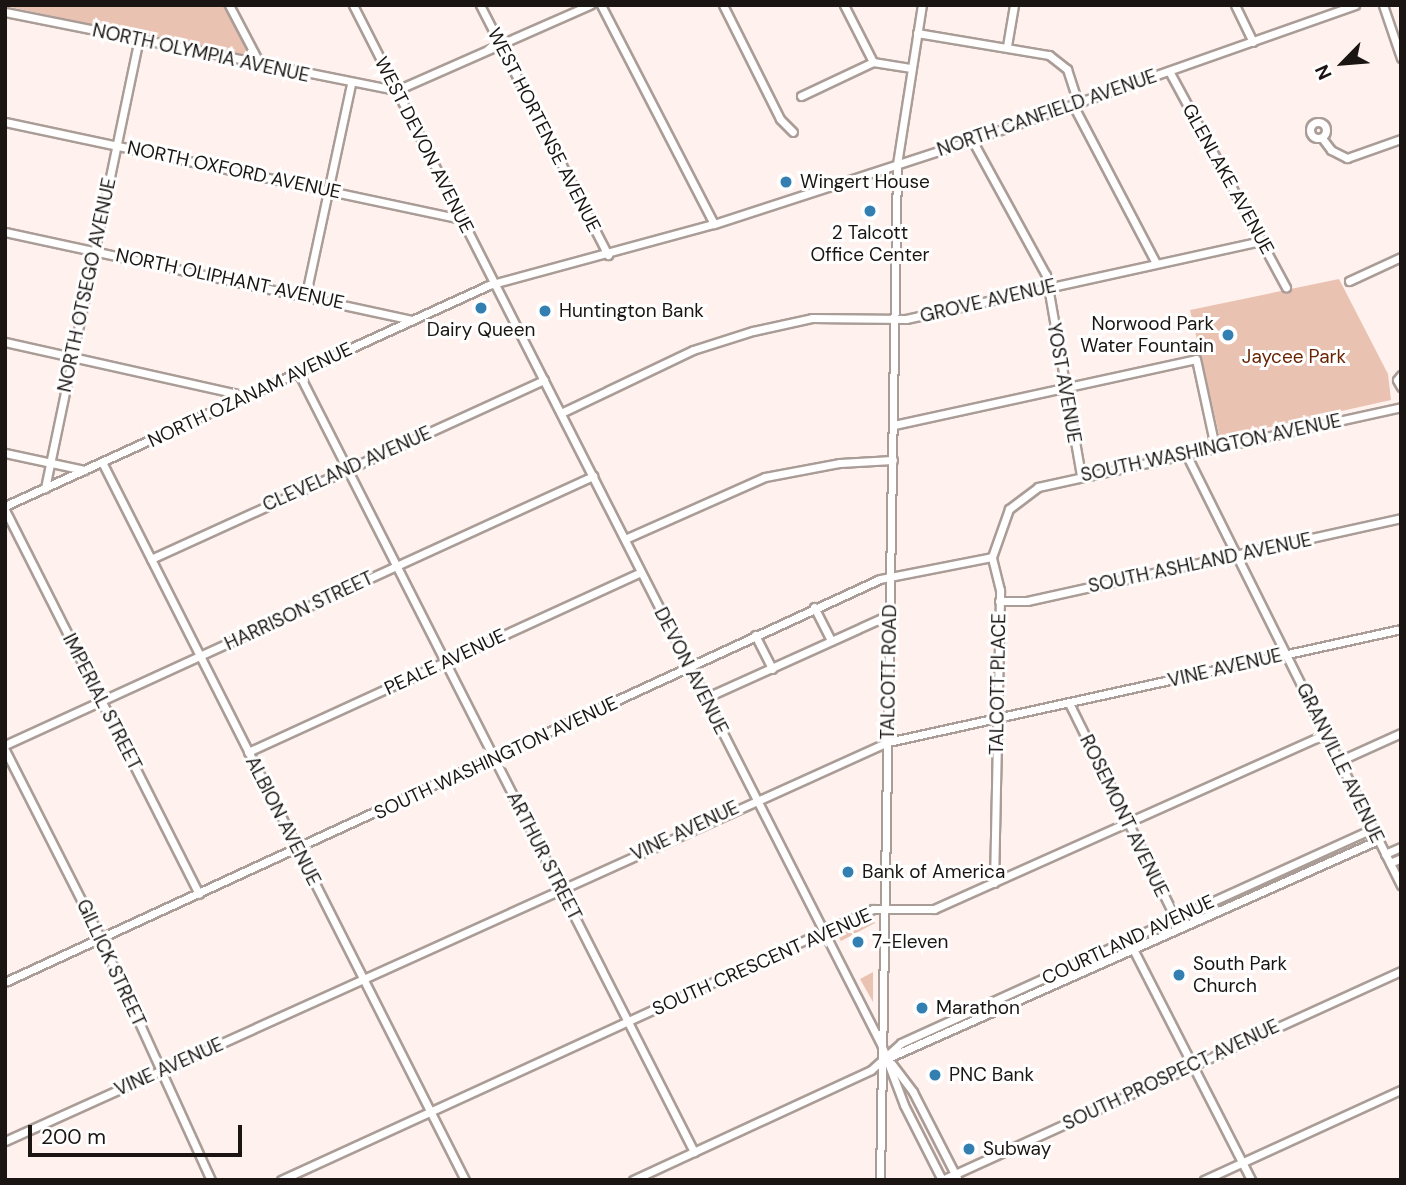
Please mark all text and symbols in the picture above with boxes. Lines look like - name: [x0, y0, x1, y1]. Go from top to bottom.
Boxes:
- street label: NORTH OLYMPIA AVENUE: [90, 19, 312, 87]
- street label: WEST HORTENSE AVENUE: [482, 24, 606, 236]
- north arrow: [1308, 28, 1378, 98]
- street label: WEST DEVON AVENUE: [370, 53, 478, 237]
- text: N: [1309, 61, 1338, 84]
- street label: NORTH CANFIELD AVENUE: [934, 65, 1160, 161]
- street label: GLENLAKE AVENUE: [1177, 100, 1279, 258]
- street label: NORTH OXFORD AVENUE: [125, 136, 343, 204]
- place label: Wingert House: [800, 171, 930, 193]
- marker: Wingert House: [778, 174, 794, 190]
- street label: NORTH OTSEGO AVENUE: [53, 176, 121, 394]
- marker: 2 Talcott Office Center: [862, 203, 878, 219]
- place label: 2 Talcott Office Center: [811, 222, 929, 266]
- street label: NORTH OLIPHANT AVENUE: [114, 244, 346, 314]
- street label: GROVE AVENUE: [918, 274, 1058, 328]
- marker: Dairy Queen: [473, 300, 489, 316]
- place label: Huntington Bank: [559, 300, 704, 322]
- marker: Huntington Bank: [537, 303, 553, 319]
- place label: Norwood Park Water Fountain: [1080, 313, 1214, 357]
- place label: Dairy Queen: [427, 319, 535, 341]
- street label: YOST AVENUE: [1042, 321, 1086, 445]
- marker: Norwood Park Water Fountain: [1220, 327, 1236, 343]
- street label: NORTH OZANAM AVENUE: [144, 338, 356, 452]
- park label: Jaycee Park: [1242, 346, 1346, 368]
- street label: SOUTH WASHINGTON AVENUE: [1079, 409, 1343, 487]
- street label: CLEVELAND AVENUE: [259, 422, 435, 516]
- street label: SOUTH ASHLAND AVENUE: [1086, 528, 1314, 598]
- street label: HARRISON STREET: [221, 567, 377, 655]
- street label: DEVON AVENUE: [649, 604, 733, 738]
- street label: TALCOTT ROAD: [876, 604, 902, 740]
- street label: TALCOTT PLACE: [985, 613, 1011, 755]
- street label: PEALE AVENUE: [381, 624, 509, 700]
- street label: IMPERIAL STREET: [58, 630, 146, 774]
- street label: VINE AVENUE: [1166, 644, 1284, 692]
- street label: GRANVILLE AVENUE: [1291, 679, 1389, 847]
- street label: SOUTH WASHINGTON AVENUE: [371, 691, 621, 825]
- street label: ROSEMONT AVENUE: [1075, 731, 1173, 901]
- street label: ALBION AVENUE: [241, 753, 325, 889]
- street label: ARTHUR STREET: [502, 788, 586, 924]
- street label: VINE AVENUE: [627, 796, 743, 866]
- place label: Bank of America: [862, 861, 1005, 883]
- marker: Bank of America: [840, 864, 856, 880]
- street label: COURTLAND AVENUE: [1038, 890, 1218, 990]
- street label: GILLICK STREET: [72, 896, 150, 1030]
- street label: SOUTH CRESCENT AVENUE: [649, 903, 875, 1021]
- place label: 7-Eleven: [872, 931, 948, 953]
- marker: 7-Eleven: [850, 934, 866, 950]
- place label: South Park Church: [1193, 953, 1287, 997]
- marker: South Park Church: [1171, 967, 1187, 983]
- place label: Marathon: [936, 997, 1020, 1019]
- marker: Marathon: [914, 1000, 930, 1016]
- street label: SOUTH PROSPECT AVENUE: [1059, 1015, 1283, 1135]
- street label: VINE AVENUE: [111, 1033, 227, 1101]
- place label: PNC Bank: [949, 1064, 1034, 1086]
- marker: PNC Bank: [927, 1067, 943, 1083]
- scale bar: [32, 1112, 245, 1156]
- text: 200 m: [41, 1123, 106, 1151]
- place label: Subway: [983, 1138, 1051, 1160]
- marker: Subway: [961, 1141, 977, 1157]

